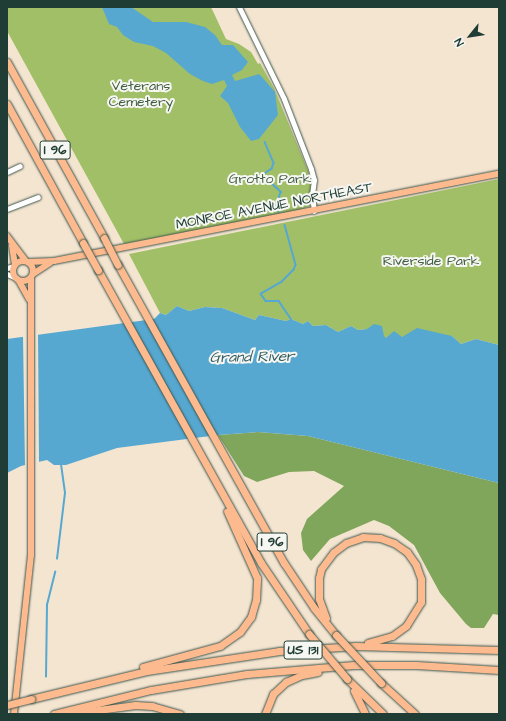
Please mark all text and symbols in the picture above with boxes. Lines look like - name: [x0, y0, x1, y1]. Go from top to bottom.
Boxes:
- north arrow: [450, 16, 490, 56]
- text: N: [451, 36, 467, 49]
- park label: Veterans Cemetery: [109, 78, 173, 110]
- road number: I 96: [39, 139, 71, 161]
- park label: Grotto Park: [229, 171, 311, 187]
- street label: MONROE AVENUE NORTHEAST: [174, 179, 374, 233]
- park label: Riverside Park: [383, 253, 479, 269]
- water label: Grand River: [210, 347, 294, 367]
- road number: I 96: [256, 531, 288, 553]
- road number: US 131: [283, 639, 323, 661]

